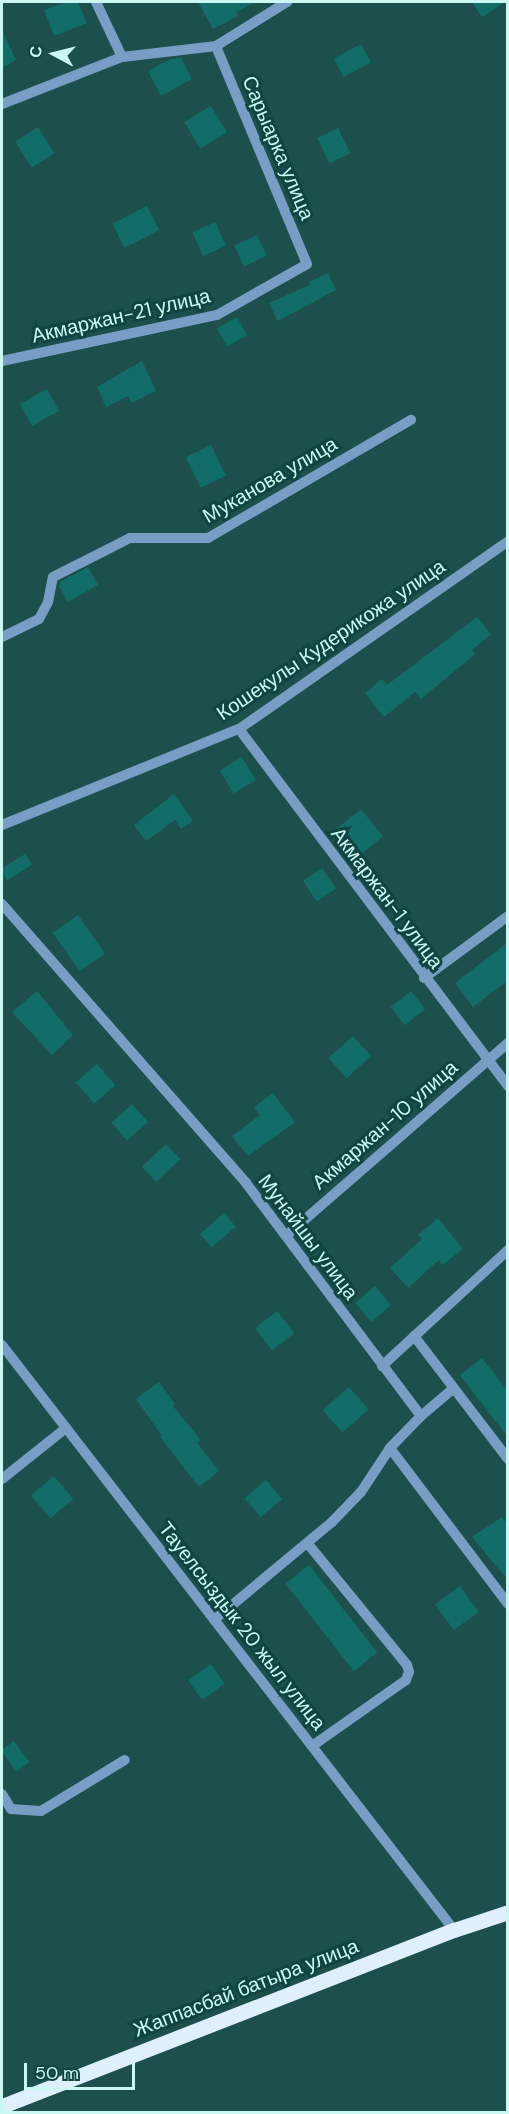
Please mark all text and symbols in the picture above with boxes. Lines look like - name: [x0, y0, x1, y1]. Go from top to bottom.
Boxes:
- north arrow: [24, 24, 84, 84]
- text: С: [25, 45, 47, 59]
- street label: Сарыарка улица: [237, 72, 319, 224]
- street label: Акмаржан-21 улица: [29, 284, 213, 348]
- street label: Муканова улица: [199, 432, 341, 528]
- street label: Кошекулы Кудерикожа улица: [212, 554, 450, 726]
- street label: Акмаржан-1 улица: [326, 822, 448, 974]
- street label: Акмаржан-10 улица: [307, 1055, 463, 1195]
- street label: Мунайшы улица: [253, 1170, 363, 1304]
- street label: Тауелсыздык 20 жыл улица: [153, 1517, 331, 1735]
- street label: Жаппасбай батыра улица: [130, 1934, 362, 2042]
- scale bar: [27, 2051, 138, 2089]
- text: 50 m: [35, 2061, 79, 2085]

